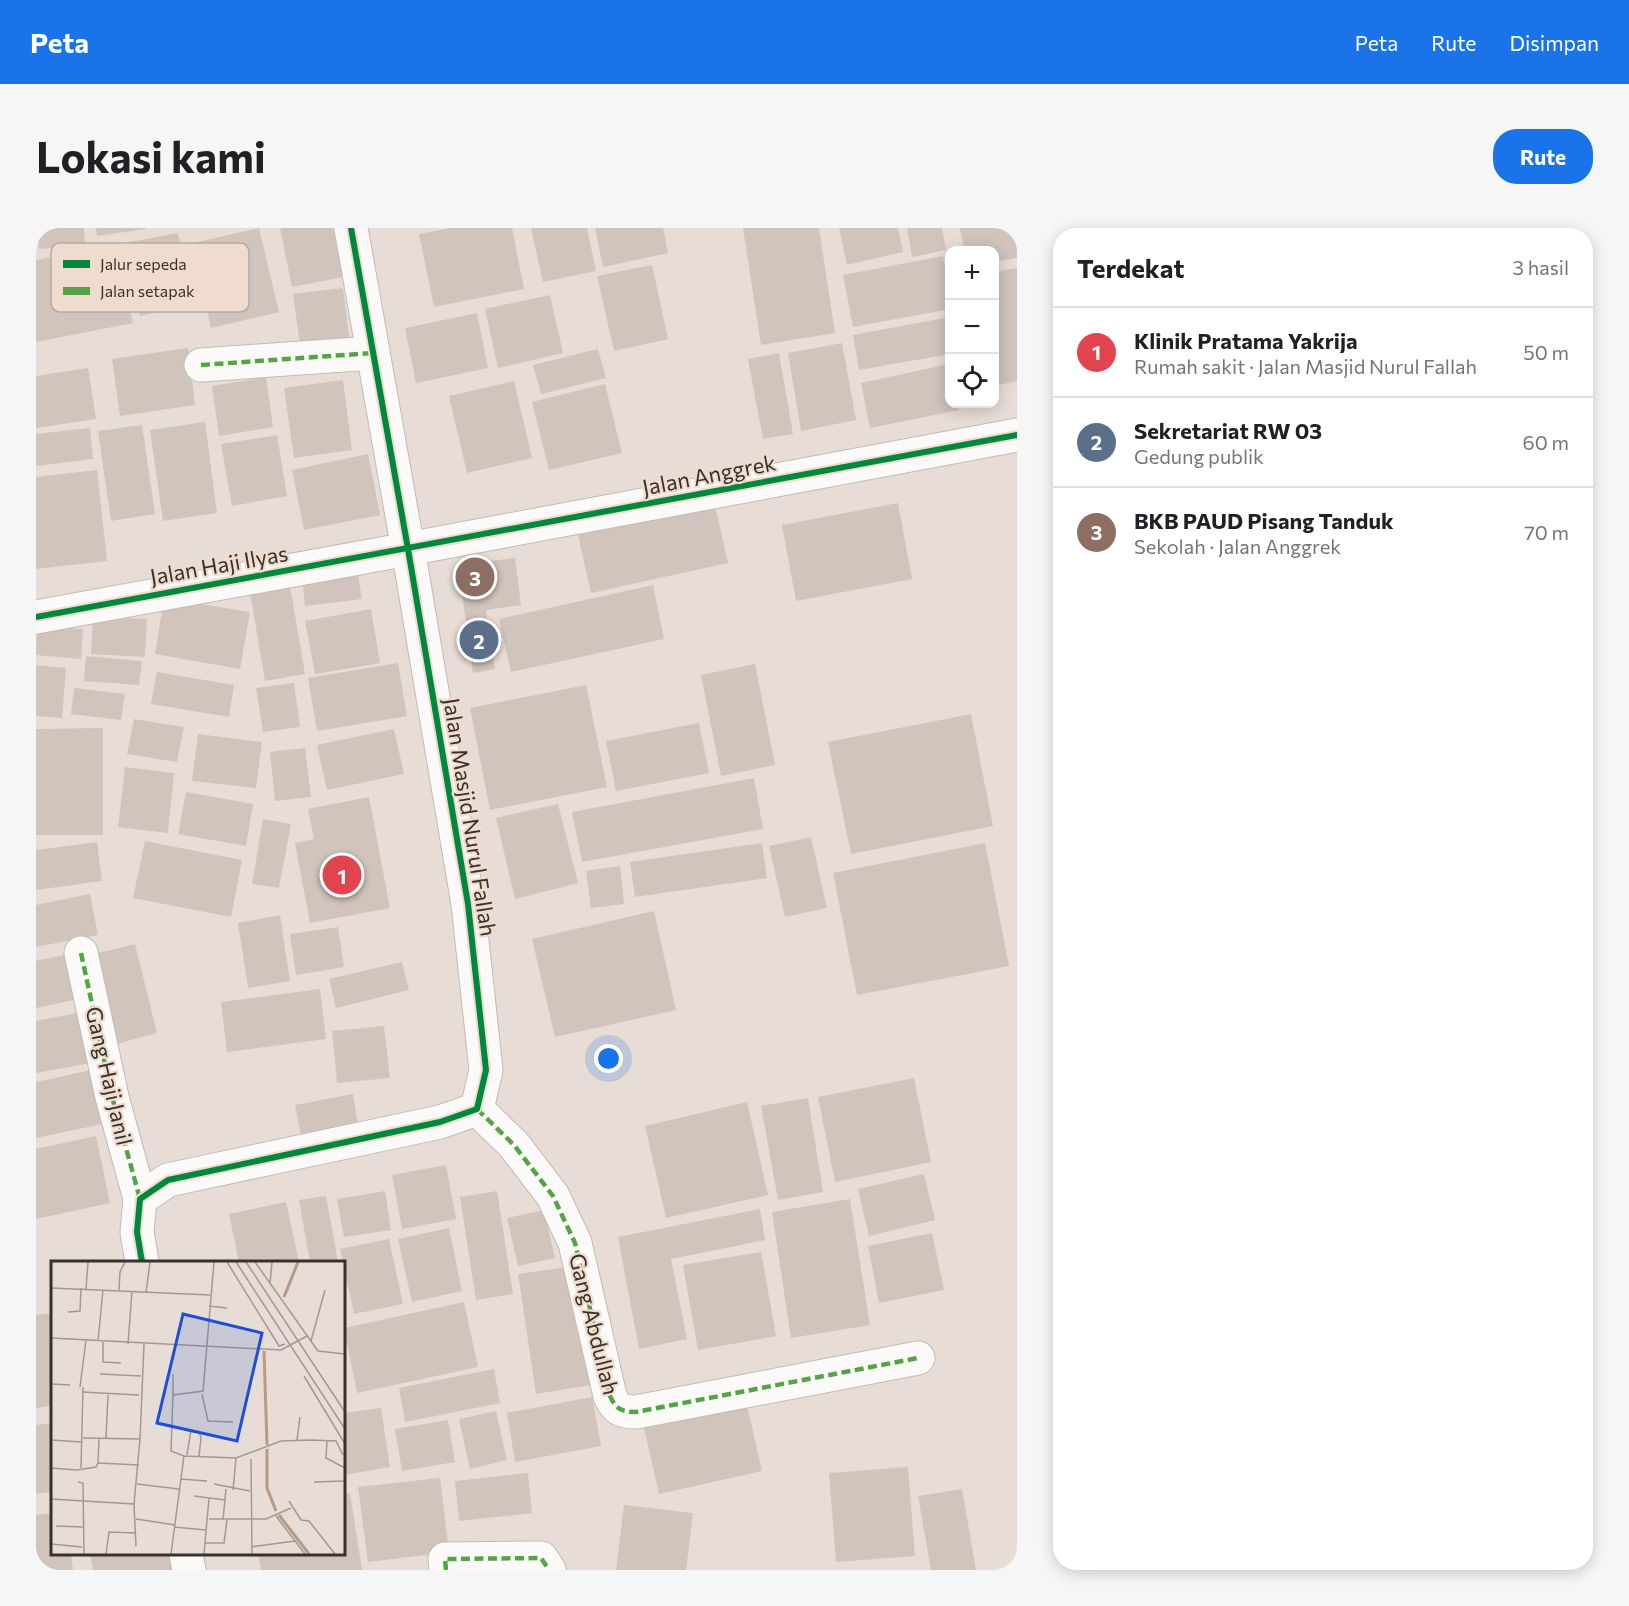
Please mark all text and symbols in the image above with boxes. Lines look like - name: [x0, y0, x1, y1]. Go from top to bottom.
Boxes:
- text: Peta: [30, 25, 89, 59]
- text: Peta: [1355, 30, 1398, 55]
- text: Rute: [1431, 30, 1476, 55]
- text: Disimpan: [1509, 30, 1599, 55]
- button: Rute: [1493, 129, 1593, 184]
- text: Lokasi kami: [36, 130, 266, 182]
- legend: [51, 243, 249, 312]
- map controls: [945, 246, 999, 408]
- button: +: [945, 246, 999, 300]
- text: Terdekat: [1077, 252, 1184, 283]
- text: Jalur sepeda: [100, 254, 187, 273]
- text: 3 hasil: [1513, 255, 1569, 279]
- text: Jalan setapak: [100, 281, 195, 300]
- button: −: [945, 300, 999, 354]
- text: Klinik Pratama Yakrija: [1134, 327, 1358, 354]
- text: 1: [1092, 340, 1101, 364]
- text: 50 m: [1523, 340, 1569, 364]
- button: locate: [945, 354, 999, 408]
- text: Rumah sakit · Jalan Masjid Nurul Fallah: [1134, 354, 1477, 378]
- text: Sekretariat RW 03: [1134, 417, 1322, 444]
- text: 2: [1091, 430, 1102, 454]
- text: 60 m: [1523, 430, 1569, 454]
- text: Gedung publik: [1134, 444, 1264, 468]
- street label: Jalan Anggrek: [640, 448, 778, 501]
- text: BKB PAUD Pisang Tanduk: [1134, 507, 1394, 534]
- text: 3: [1091, 520, 1102, 544]
- text: 70 m: [1524, 520, 1569, 544]
- text: Sekolah · Jalan Anggrek: [1134, 534, 1341, 558]
- street label: Jalan Haji Ilyas: [148, 539, 290, 590]
- pin: 3: [456, 554, 494, 600]
- pin: 2: [460, 618, 498, 662]
- street label: Jalan Masjid Nurul Fallah: [438, 696, 503, 938]
- pin: 1: [322, 852, 362, 898]
- street label: Gang Haji Janil: [80, 1004, 139, 1148]
- your location: [594, 1044, 623, 1073]
- street label: Gang Abdullah: [564, 1250, 625, 1397]
- inset map: [51, 1261, 345, 1555]

